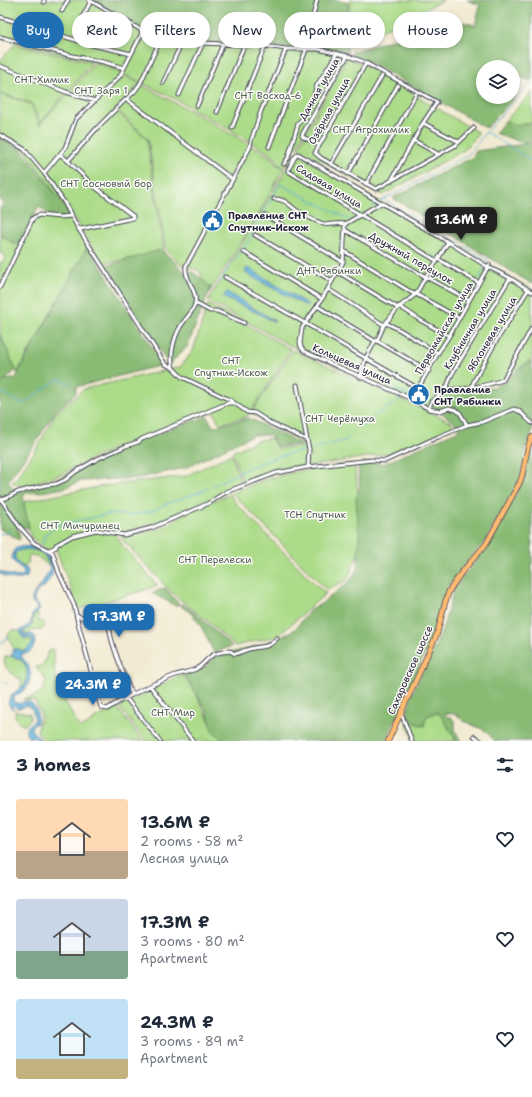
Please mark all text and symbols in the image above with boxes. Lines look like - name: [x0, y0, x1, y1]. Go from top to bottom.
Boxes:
- chip: Buy: [12, 12, 64, 48]
- chip: Rent: [72, 12, 132, 48]
- chip: Filters: [140, 12, 210, 48]
- chip: New: [218, 12, 276, 48]
- chip: Apartment: [284, 12, 385, 48]
- chip: House: [393, 12, 463, 48]
- street label: Дачная улица: [296, 55, 342, 123]
- map controls: [476, 60, 520, 104]
- button: layers: [476, 60, 520, 104]
- park label: СНТ Химик: [15, 73, 70, 86]
- street label: Озёрная улица: [305, 75, 353, 147]
- park label: СНТ Заря 1: [74, 84, 128, 97]
- park label: СНТ Восход-6: [234, 89, 302, 102]
- park label: СНТ Агрохимик: [333, 123, 410, 136]
- street label: Садовая улица: [293, 161, 365, 211]
- park label: СНТ Сосновый бор: [60, 177, 152, 190]
- pin: 13.6M ₽: [424, 207, 498, 241]
- public building icon: Правление СНТ Спутник-Искож: [200, 208, 226, 234]
- place label: Правление СНТ Спутник-Искож: [228, 209, 309, 234]
- text: 13.6M ₽: [434, 211, 488, 228]
- street label: Дружный переулок: [367, 229, 456, 288]
- park label: ДНТ Рябинки: [296, 264, 362, 277]
- street label: Первомайская улица: [412, 279, 476, 377]
- street label: Клубничная улица: [441, 285, 500, 372]
- street label: Яблоневая улица: [464, 293, 520, 374]
- street label: Кольцевая улица: [311, 341, 394, 388]
- park label: СНТ Спутник-Искож: [194, 354, 268, 379]
- public building icon: Правление СНТ Рябинки: [405, 382, 431, 408]
- place label: Правление СНТ Рябинки: [434, 383, 501, 408]
- park label: СНТ Черёмуха: [305, 412, 376, 425]
- park label: ТСН Спутник: [284, 508, 347, 521]
- park label: СНТ Мичуринец: [40, 519, 120, 532]
- park label: СНТ Перелески: [178, 553, 252, 566]
- pin: 17.3M ₽: [82, 604, 156, 638]
- text: 17.3M ₽: [92, 608, 146, 625]
- street label: Сахаровское шоссе: [385, 623, 436, 716]
- pin: 24.3M ₽: [56, 672, 130, 706]
- text: 24.3M ₽: [65, 676, 121, 693]
- park label: СНТ Мир: [151, 706, 196, 719]
- text: 3 homes: [16, 754, 91, 776]
- icon: filters: [494, 754, 516, 776]
- text: 13.6M ₽: [140, 811, 210, 833]
- icon: home: [48, 815, 96, 863]
- icon: heart: [494, 828, 516, 850]
- text: 2 rooms · 58 m²: [140, 833, 243, 850]
- text: Лесная улица: [140, 850, 229, 867]
- text: 17.3M ₽: [140, 911, 210, 933]
- icon: home: [48, 915, 96, 963]
- icon: heart: [494, 928, 516, 950]
- text: 3 rooms · 80 m²: [140, 933, 244, 950]
- text: Apartment: [140, 950, 208, 967]
- text: 24.3M ₽: [140, 1011, 214, 1033]
- icon: home: [48, 1015, 96, 1063]
- icon: heart: [494, 1028, 516, 1050]
- text: 3 rooms · 89 m²: [140, 1033, 244, 1050]
- text: Apartment: [140, 1050, 208, 1067]

